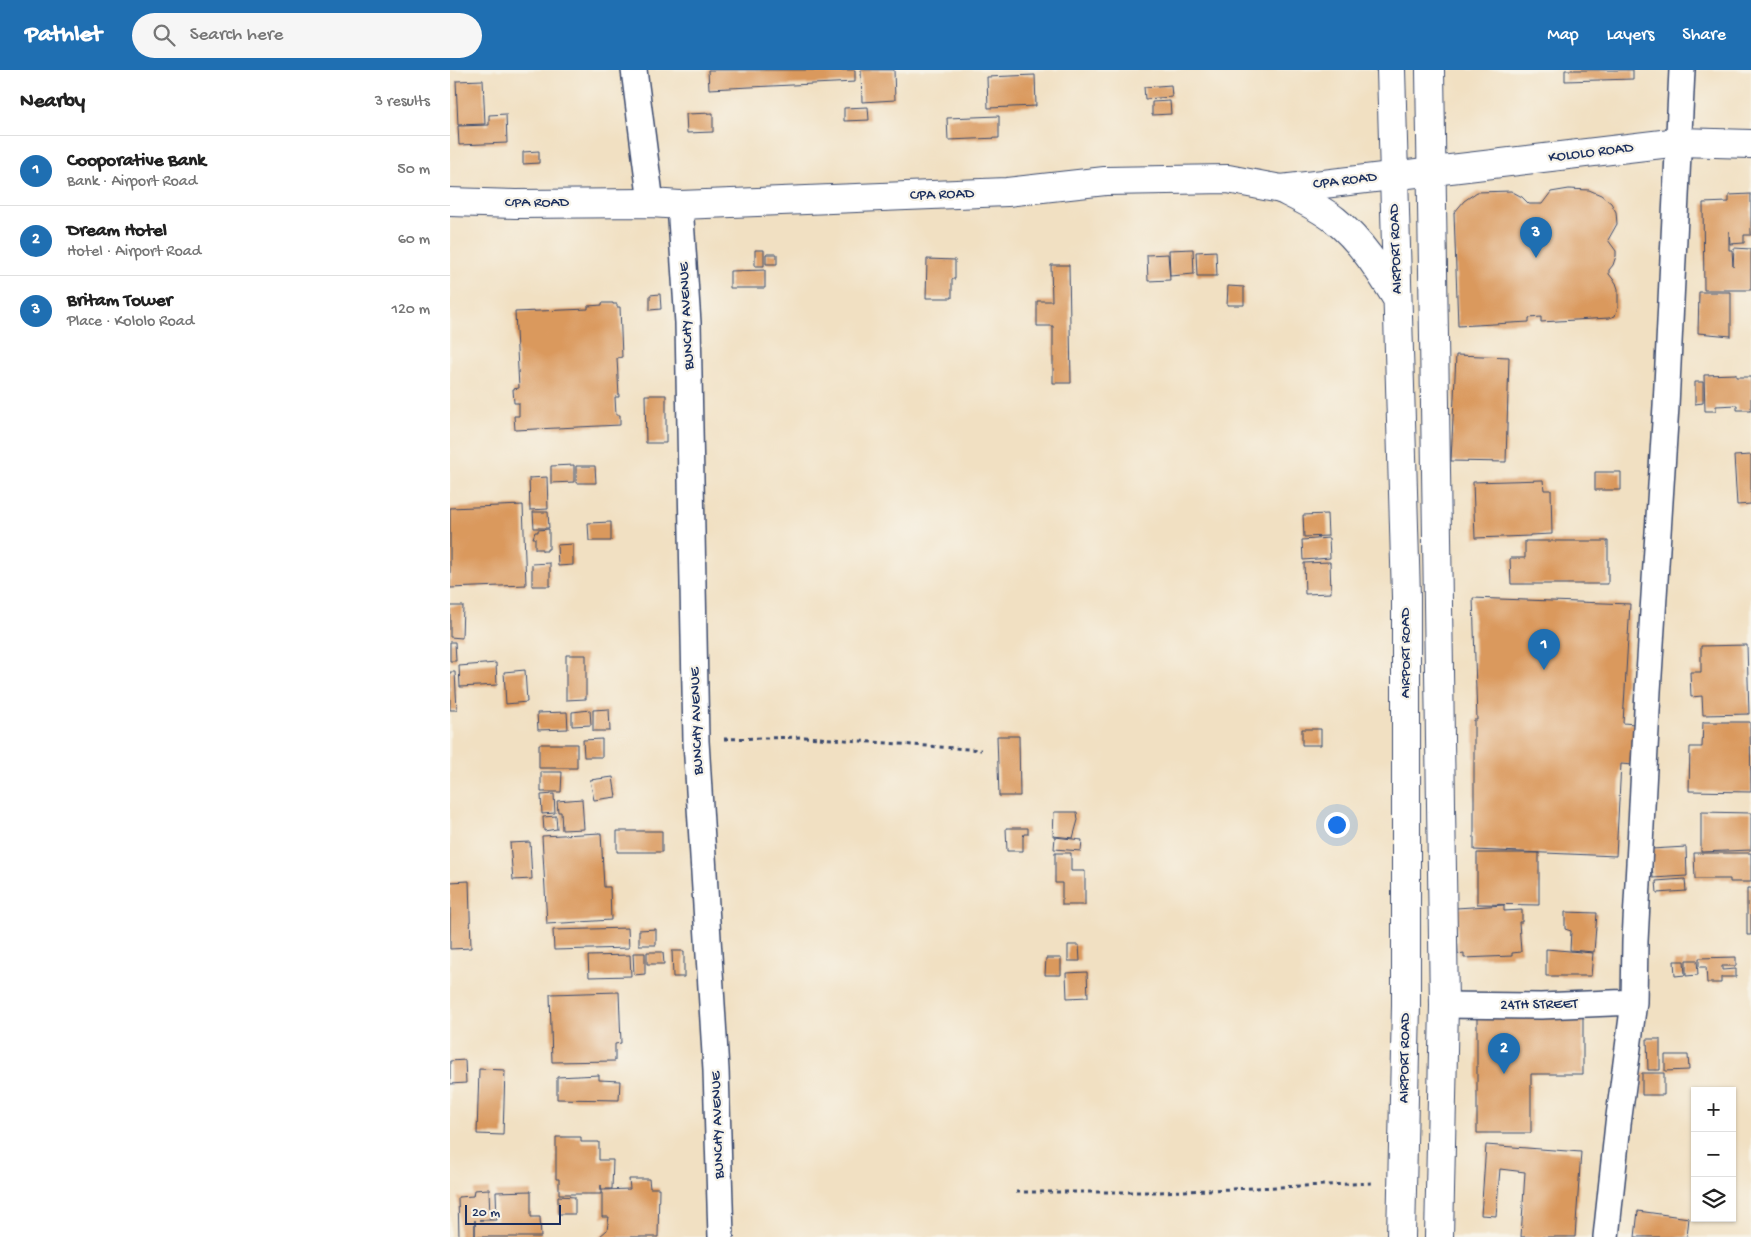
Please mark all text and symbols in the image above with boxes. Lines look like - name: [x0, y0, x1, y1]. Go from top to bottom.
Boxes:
- search box: [132, 13, 482, 58]
- text: Pathlet: [25, 21, 102, 50]
- icon: search: [150, 21, 178, 49]
- text: Search here: [190, 24, 283, 47]
- text: Map: [1547, 25, 1579, 46]
- text: Layers: [1607, 25, 1654, 46]
- text: Share: [1682, 25, 1726, 46]
- text: Nearby: [20, 90, 85, 115]
- text: 3 results: [375, 93, 430, 112]
- street label: KOLOLO ROAD: [1548, 139, 1635, 167]
- text: Cooporative Bank: [67, 150, 206, 173]
- text: 1: [33, 161, 39, 180]
- text: 50 m: [397, 161, 430, 180]
- street label: CPA ROAD: [1312, 168, 1378, 194]
- text: Bank · Airport Road: [67, 173, 197, 192]
- street label: CPA ROAD: [910, 185, 975, 205]
- street label: CPA ROAD: [505, 194, 569, 212]
- street label: AIRPORT ROAD: [1385, 203, 1407, 294]
- pin: 3: [1520, 217, 1552, 258]
- text: Dream Hotel: [67, 220, 167, 243]
- text: 2: [32, 231, 40, 250]
- text: 60 m: [398, 231, 430, 250]
- text: Hotel · Airport Road: [67, 243, 201, 262]
- street label: BUNCHY AVENUE: [675, 261, 699, 371]
- text: Britam Tower: [67, 290, 172, 313]
- text: 3: [32, 301, 40, 320]
- text: 120 m: [391, 301, 430, 320]
- text: Place · Kololo Road: [67, 313, 194, 332]
- street label: AIRPORT ROAD: [1397, 608, 1415, 698]
- pin: 1: [1528, 629, 1560, 670]
- street label: BUNCHY AVENUE: [686, 666, 708, 776]
- your location: [1324, 812, 1350, 838]
- street label: 24TH STREET: [1500, 995, 1579, 1015]
- street label: AIRPORT ROAD: [1395, 1012, 1415, 1103]
- pin: 2: [1488, 1033, 1520, 1074]
- street label: BUNCHY AVENUE: [707, 1070, 729, 1180]
- map controls: [1691, 1087, 1736, 1222]
- button: +: [1691, 1087, 1736, 1132]
- button: −: [1691, 1132, 1736, 1177]
- button: layers: [1691, 1177, 1736, 1222]
- scale bar: [465, 1202, 561, 1225]
- text: 20 m: [472, 1205, 500, 1222]

